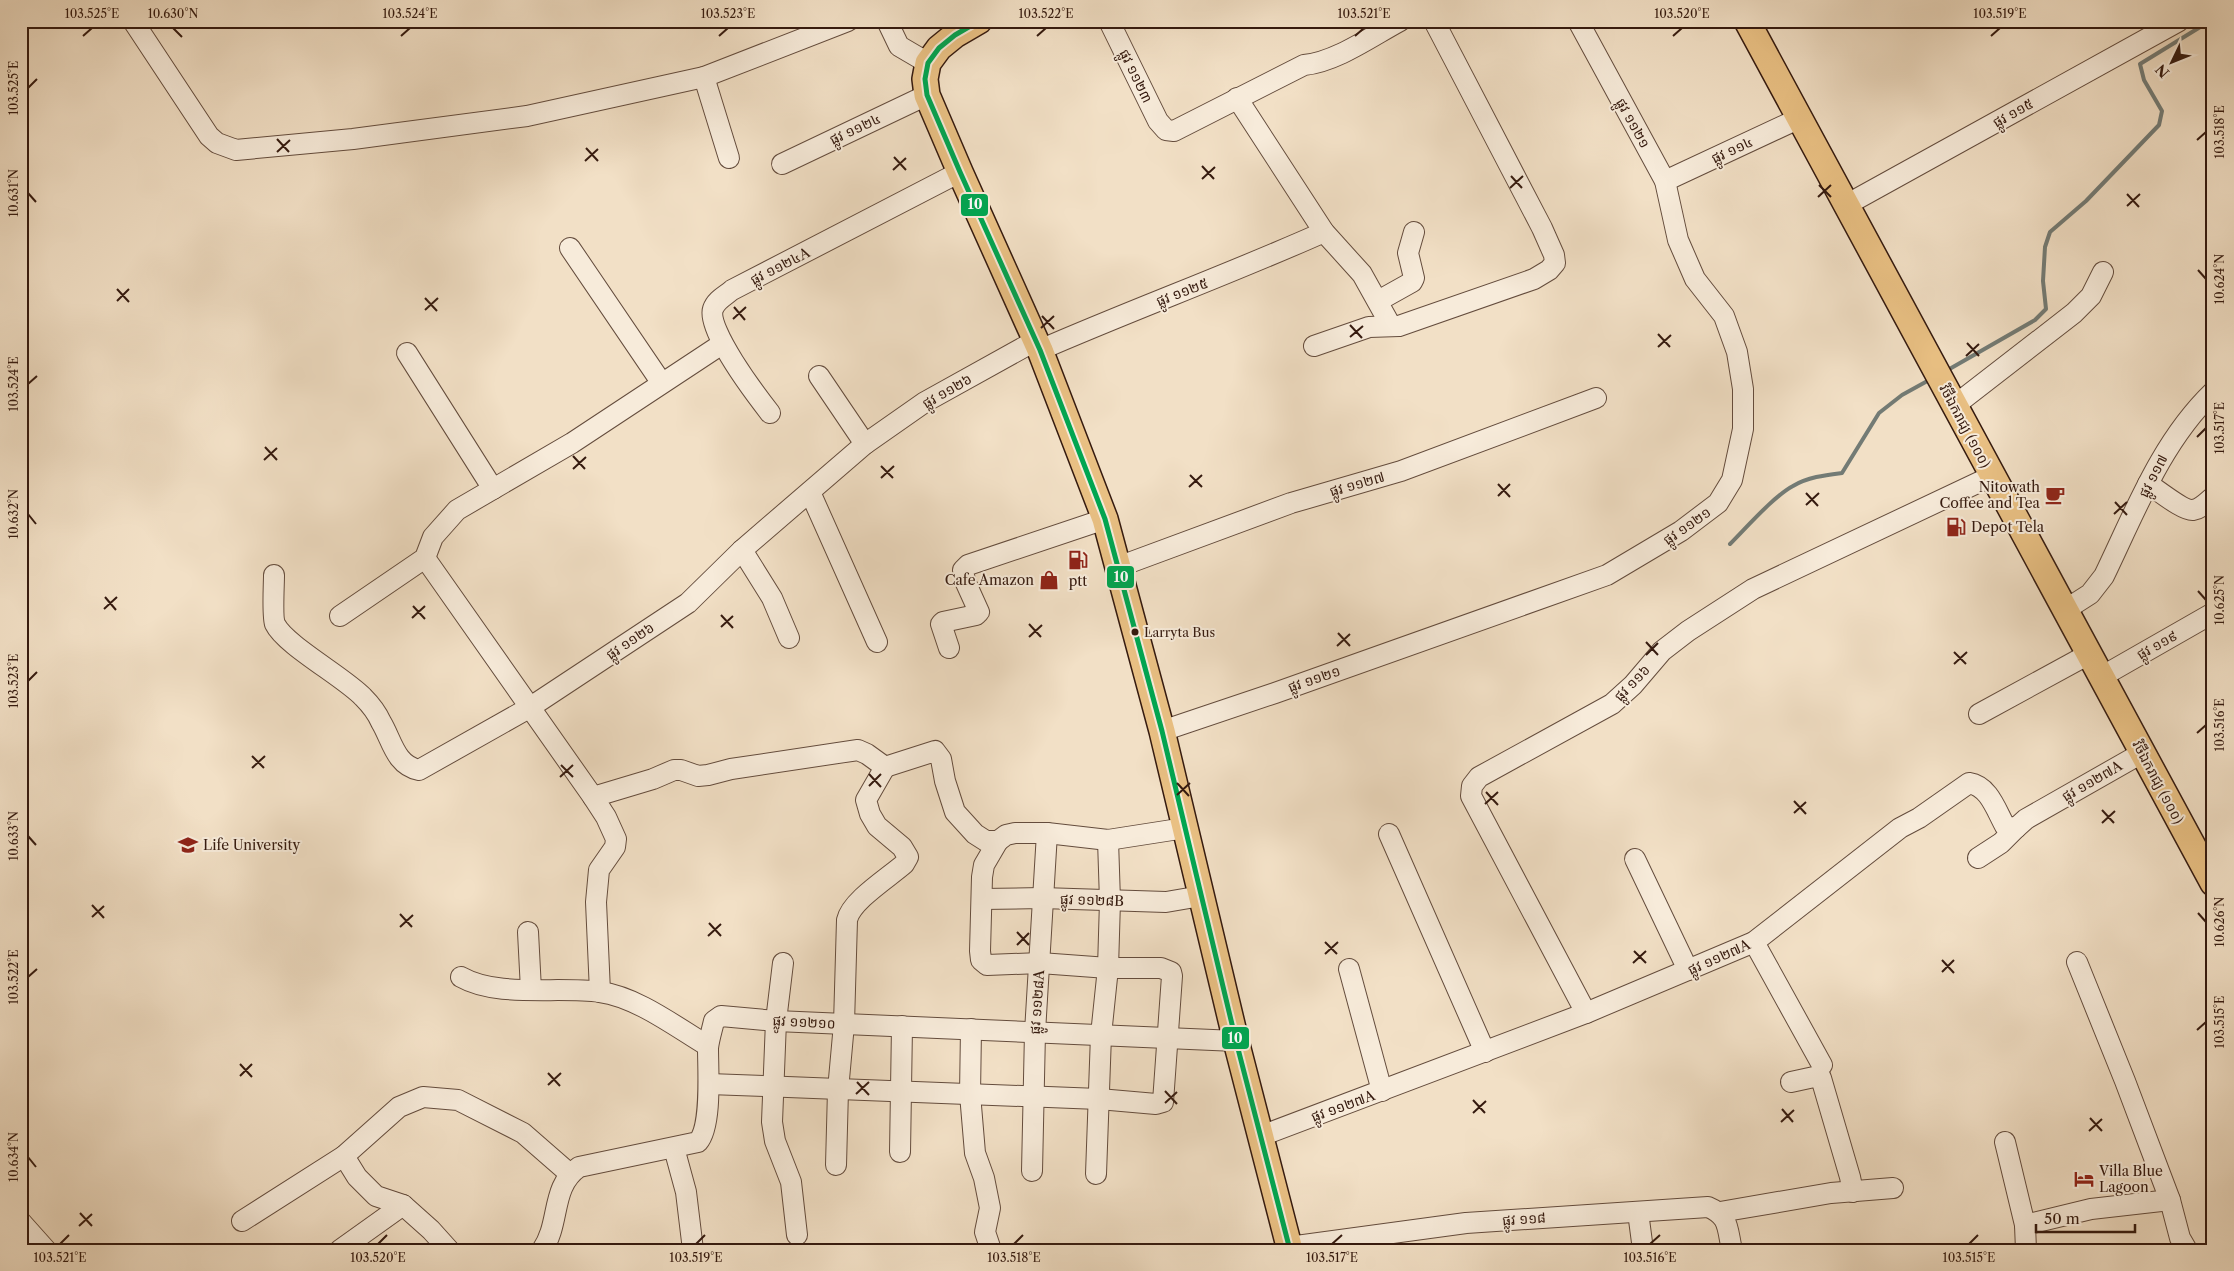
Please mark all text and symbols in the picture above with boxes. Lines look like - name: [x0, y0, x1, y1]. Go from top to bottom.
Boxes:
- text: 103.525°E: [65, 6, 119, 21]
- text: 10.630°N: [148, 6, 198, 21]
- text: 103.524°E: [383, 6, 437, 21]
- text: 103.523°E: [701, 6, 755, 21]
- text: 103.522°E: [1019, 6, 1074, 21]
- text: 103.521°E: [1337, 6, 1391, 21]
- text: 103.520°E: [1654, 6, 1710, 21]
- text: 103.519°E: [1973, 6, 2027, 21]
- north arrow: [2146, 38, 2196, 88]
- street label: ផ្លូវ ១១២៣: [1112, 46, 1157, 107]
- text: N: [2152, 60, 2173, 81]
- text: 103.525°E: [6, 61, 21, 115]
- street label: ផ្លូវ ១១៥: [1989, 94, 2038, 134]
- street label: ផ្លូវ ១១២១: [1609, 95, 1654, 153]
- text: 103.518°E: [2212, 105, 2227, 159]
- street label: ផ្លូវ ១១២៤: [827, 109, 885, 151]
- street label: ផ្លូវ ១១៤: [1708, 133, 1757, 170]
- text: 10.631°N: [6, 169, 21, 217]
- line badge: 10: [960, 193, 989, 217]
- text: 10: [967, 195, 983, 213]
- street label: ផ្លូវ ១១២៤A: [747, 243, 815, 292]
- text: 10.624°N: [2212, 254, 2227, 304]
- street label: ផ្លូវ ១១២៥: [1153, 274, 1212, 313]
- text: 103.524°E: [6, 357, 21, 411]
- street label: ផ្លូវ ១១២៦: [919, 370, 977, 415]
- street label: វិថីឯករាជ្យ (១០០): [1935, 381, 1995, 471]
- text: 103.517°E: [2212, 402, 2227, 454]
- street label: ផ្លូវ ១១៧: [2135, 451, 2174, 502]
- street label: ផ្លូវ ១១២៧: [1327, 468, 1387, 503]
- place label: Nitowath Coffee and Tea: [1939, 478, 2041, 512]
- cafe icon: Nitowath Coffee and Tea: [2044, 484, 2066, 506]
- text: 10.632°N: [6, 489, 21, 539]
- street label: ផ្លូវ ១១២១: [1660, 503, 1716, 552]
- fuel station icon: Depot Tela: [1945, 516, 1967, 538]
- place label: Depot Tela: [1971, 518, 2045, 536]
- fuel station icon: ptt: [1067, 549, 1089, 571]
- line badge: 10: [1106, 565, 1135, 589]
- text: 10: [1113, 568, 1129, 586]
- shop icon: Cafe Amazon: [1038, 569, 1060, 591]
- place label: Cafe Amazon: [945, 571, 1034, 589]
- place label: ptt: [1069, 572, 1087, 590]
- text: 10.625°N: [2212, 575, 2227, 625]
- street label: ផ្លូវ ១១២៦: [602, 618, 659, 666]
- place label: Larryta Bus: [1144, 624, 1215, 640]
- street label: ផ្លូវ ១១៩: [2133, 626, 2182, 666]
- marker: Larryta Bus: [1130, 627, 1140, 637]
- text: 103.523°E: [6, 654, 21, 708]
- street label: ផ្លូវ ១១៦: [1610, 661, 1656, 707]
- street label: ផ្លូវ ១១២១: [1285, 662, 1344, 699]
- text: 103.516°E: [2212, 698, 2227, 752]
- street label: វិថីឯករាជ្យ (១០០): [2128, 737, 2188, 827]
- street label: ផ្លូវ ១១២៧A: [2059, 756, 2128, 808]
- text: 10.633°N: [6, 811, 21, 861]
- school or university icon: Life University: [177, 834, 199, 856]
- place label: Life University: [203, 836, 300, 854]
- street label: ផ្លូវ ១១២៨B: [1060, 890, 1125, 913]
- text: 10.626°N: [2212, 897, 2227, 947]
- street label: ផ្លូវ ១១២៧A: [1685, 935, 1755, 982]
- text: 103.522°E: [6, 950, 21, 1005]
- street label: ផ្លូវ ១១២៨A: [1026, 968, 1051, 1035]
- text: 103.515°E: [2212, 996, 2227, 1048]
- street label: ផ្លូវ ១១២១០: [772, 1011, 836, 1036]
- line badge: 10: [1221, 1026, 1250, 1050]
- text: 10: [1227, 1029, 1243, 1047]
- street label: ផ្លូវ ១១២៧A: [1309, 1086, 1379, 1129]
- text: 10.634°N: [6, 1132, 21, 1182]
- place label: Villa Blue Lagoon: [2098, 1162, 2163, 1196]
- hotel icon: Villa Blue Lagoon: [2073, 1168, 2095, 1190]
- scale bar: [2036, 1201, 2135, 1233]
- street label: ផ្លូវ ១១៨: [1501, 1208, 1547, 1233]
- text: 50 m: [2044, 1209, 2080, 1228]
- text: 103.521°E: [33, 1250, 87, 1265]
- text: 103.520°E: [350, 1250, 406, 1265]
- text: 103.519°E: [669, 1250, 723, 1265]
- text: 103.518°E: [987, 1250, 1041, 1265]
- text: 103.517°E: [1306, 1250, 1358, 1265]
- text: 103.516°E: [1623, 1250, 1677, 1265]
- text: 103.515°E: [1943, 1250, 1995, 1265]

